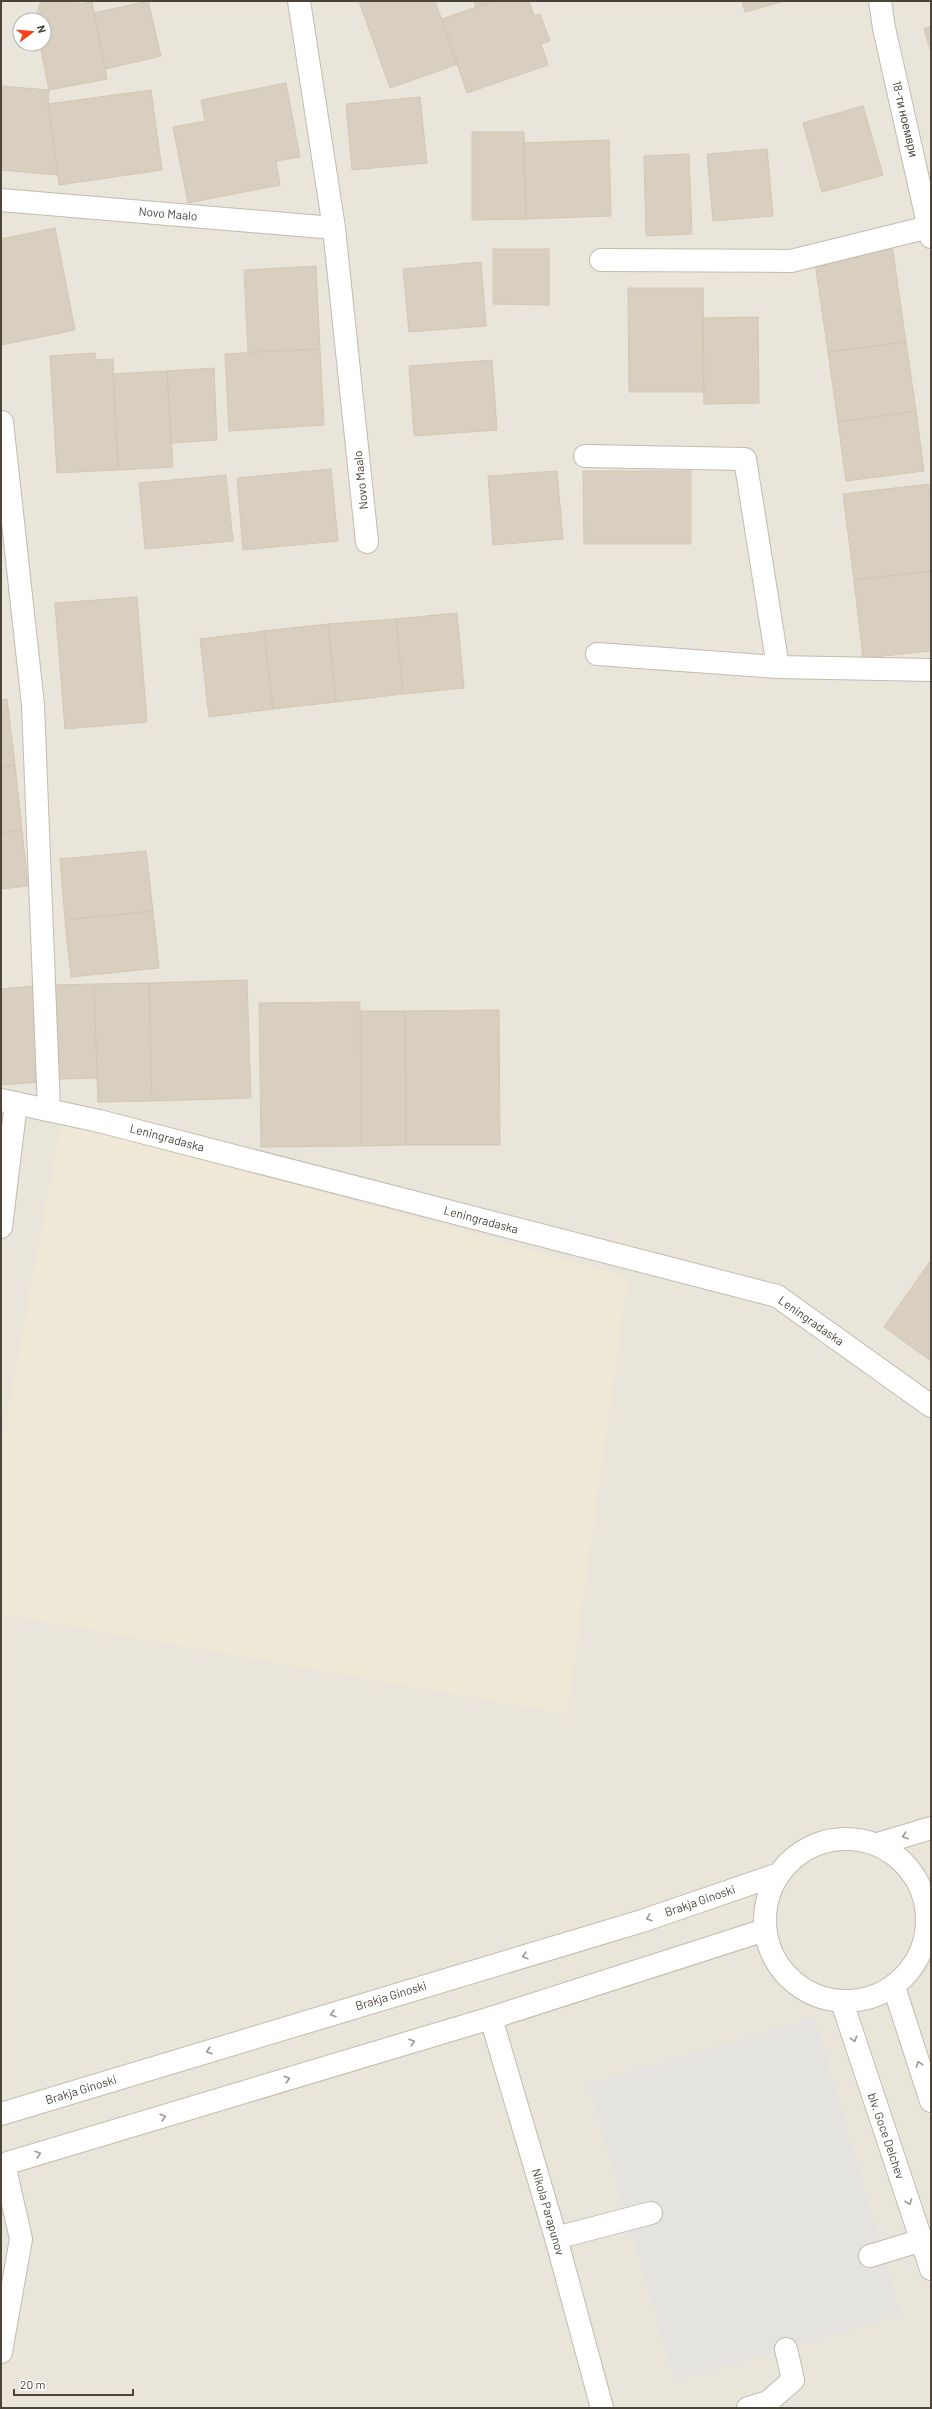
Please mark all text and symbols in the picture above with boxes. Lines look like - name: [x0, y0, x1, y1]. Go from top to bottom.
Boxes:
- north arrow: [12, 12, 52, 52]
- text: N: [35, 24, 49, 34]
- street label: 18-ти ноември: [889, 79, 922, 158]
- street label: Novo Maalo: [138, 203, 198, 223]
- street label: Novo Maalo: [350, 450, 370, 510]
- street label: Leningradaska: [128, 1120, 206, 1154]
- street label: Leningradaska: [442, 1202, 520, 1236]
- street label: Leningradaska: [776, 1292, 847, 1348]
- one-way arrow: [901, 1831, 908, 1840]
- street label: Brakja Ginoski: [663, 1881, 737, 1919]
- one-way arrow: [646, 1914, 653, 1922]
- one-way arrow: [522, 1951, 529, 1960]
- street label: Brakja Ginoski: [353, 1978, 428, 2013]
- one-way arrow: [330, 2009, 337, 2018]
- one-way arrow: [849, 2035, 857, 2042]
- one-way arrow: [408, 2038, 415, 2047]
- one-way arrow: [206, 2046, 213, 2055]
- one-way arrow: [915, 2061, 924, 2068]
- street label: Brakja Ginoski: [43, 2072, 118, 2107]
- one-way arrow: [284, 2075, 291, 2084]
- street label: blv. Goce Delchev: [866, 2091, 908, 2181]
- one-way arrow: [159, 2113, 166, 2122]
- one-way arrow: [35, 2150, 42, 2159]
- street label: Nikola Parapunov: [530, 2167, 568, 2257]
- one-way arrow: [904, 2198, 912, 2205]
- scale bar: [14, 2371, 133, 2397]
- text: 20 m: [20, 2377, 46, 2391]

